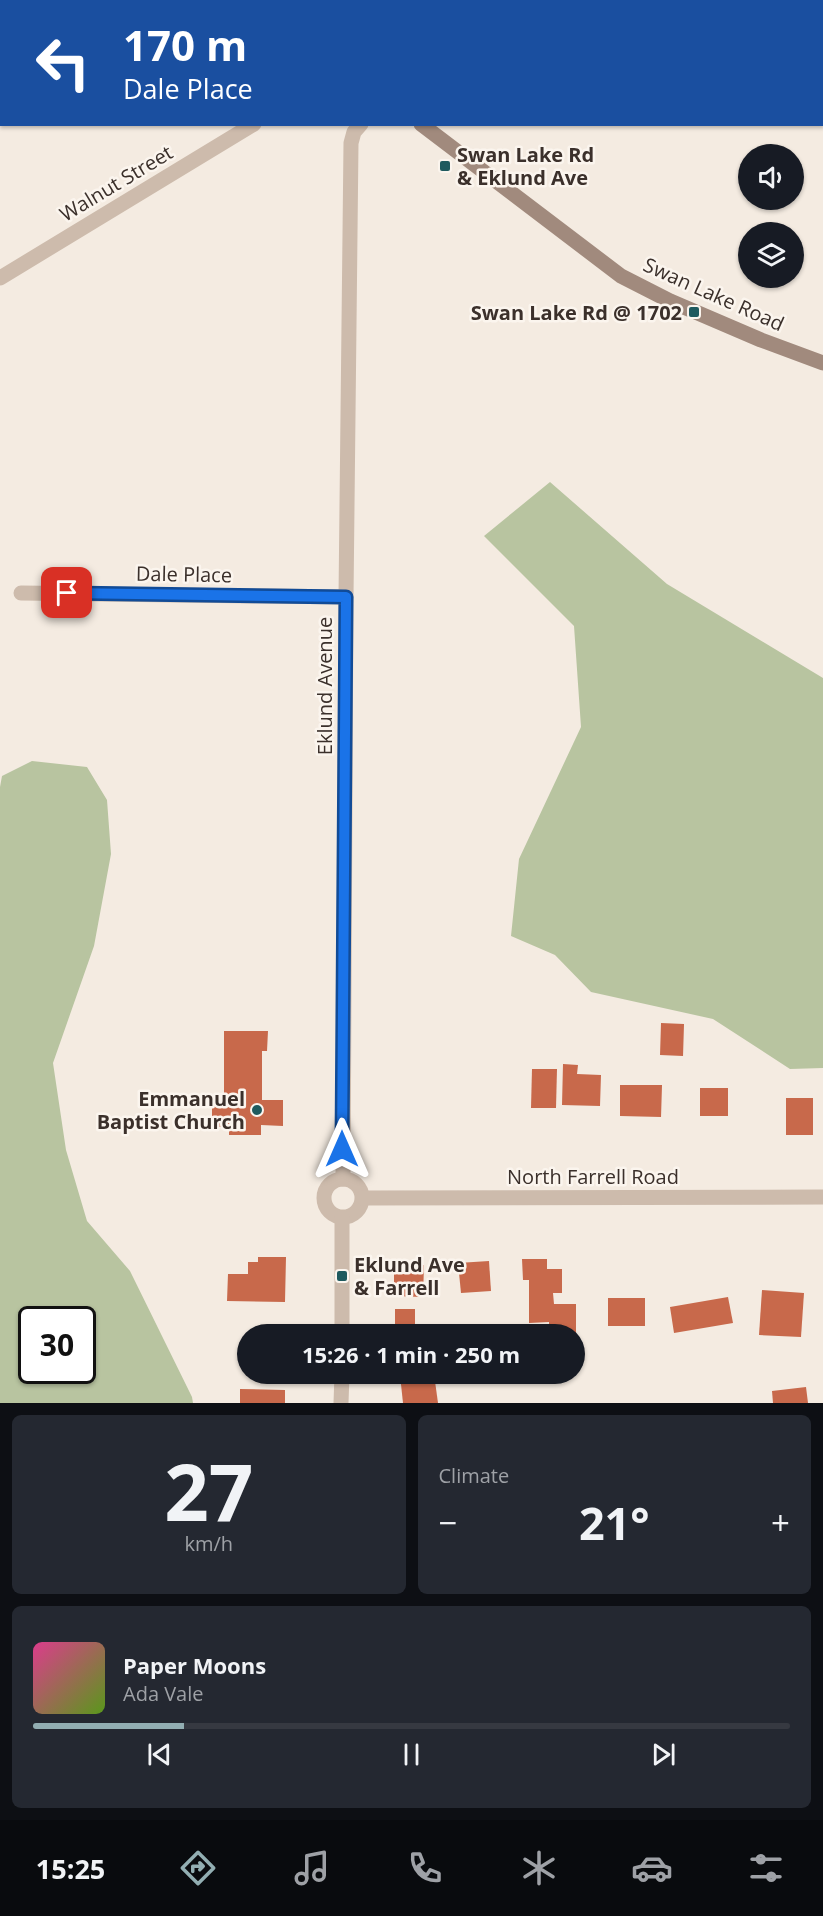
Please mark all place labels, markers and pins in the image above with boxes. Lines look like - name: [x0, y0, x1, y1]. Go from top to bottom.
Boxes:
- place label: Swan Lake Rd & Eklund Ave: [457, 141, 594, 191]
- marker: Swan Lake Rd & Eklund Ave: [438, 159, 452, 173]
- place label: Swan Lake Rd @ 1702: [471, 299, 682, 326]
- marker: Swan Lake Rd @ 1702: [687, 305, 701, 319]
- pin: [41, 567, 92, 618]
- place label: Emmanuel Baptist Church: [97, 1085, 245, 1135]
- marker: Emmanuel Baptist Church: [250, 1103, 264, 1117]
- place label: Eklund Ave & Farrell: [354, 1251, 465, 1301]
- marker: Eklund Ave & Farrell: [335, 1269, 349, 1283]

